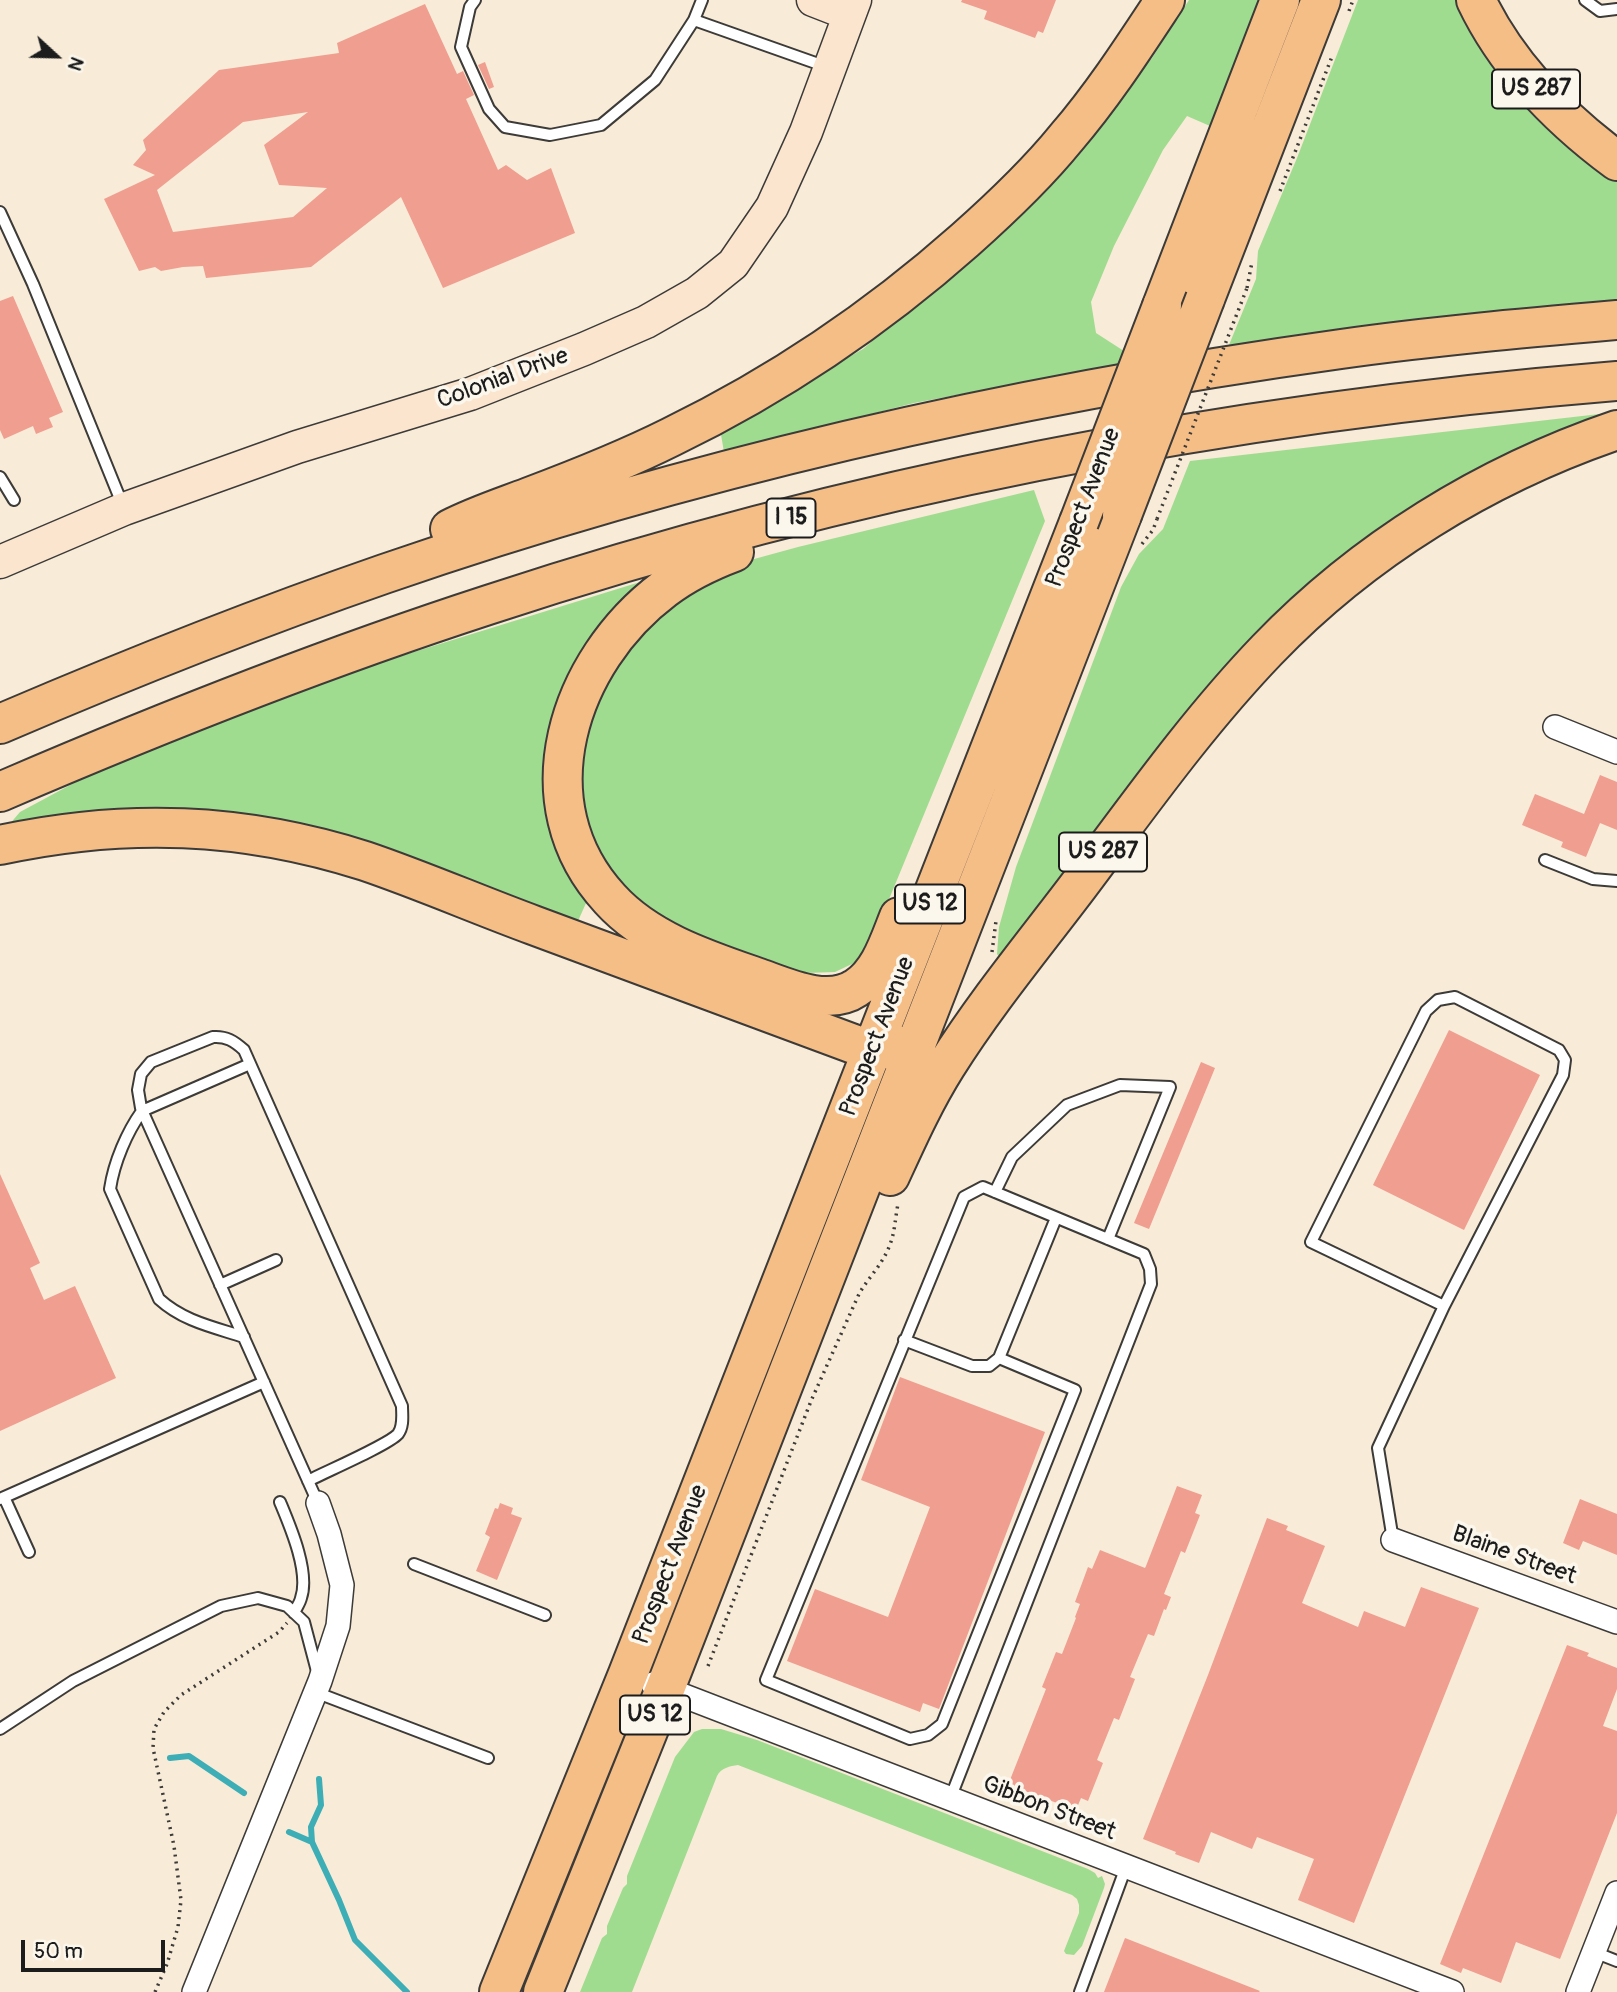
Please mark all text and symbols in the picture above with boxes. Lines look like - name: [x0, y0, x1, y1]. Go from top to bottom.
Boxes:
- north arrow: [21, 21, 91, 91]
- text: N: [62, 53, 89, 74]
- road number: US 287: [1492, 69, 1580, 108]
- street label: Colonial Drive: [434, 342, 572, 416]
- street label: Prospect Avenue: [1040, 424, 1128, 592]
- road number: I 15: [766, 498, 816, 538]
- road number: US 287: [1059, 832, 1147, 872]
- road number: US 12: [895, 884, 965, 923]
- street label: Prospect Avenue: [834, 953, 922, 1121]
- street label: Prospect Avenue: [627, 1481, 715, 1649]
- street label: Blaine Street: [1448, 1520, 1580, 1592]
- road number: US 12: [620, 1696, 690, 1734]
- street label: Gibbon Street: [978, 1770, 1120, 1848]
- scale bar: [24, 1926, 168, 1970]
- text: 50 m: [34, 1938, 83, 1965]

